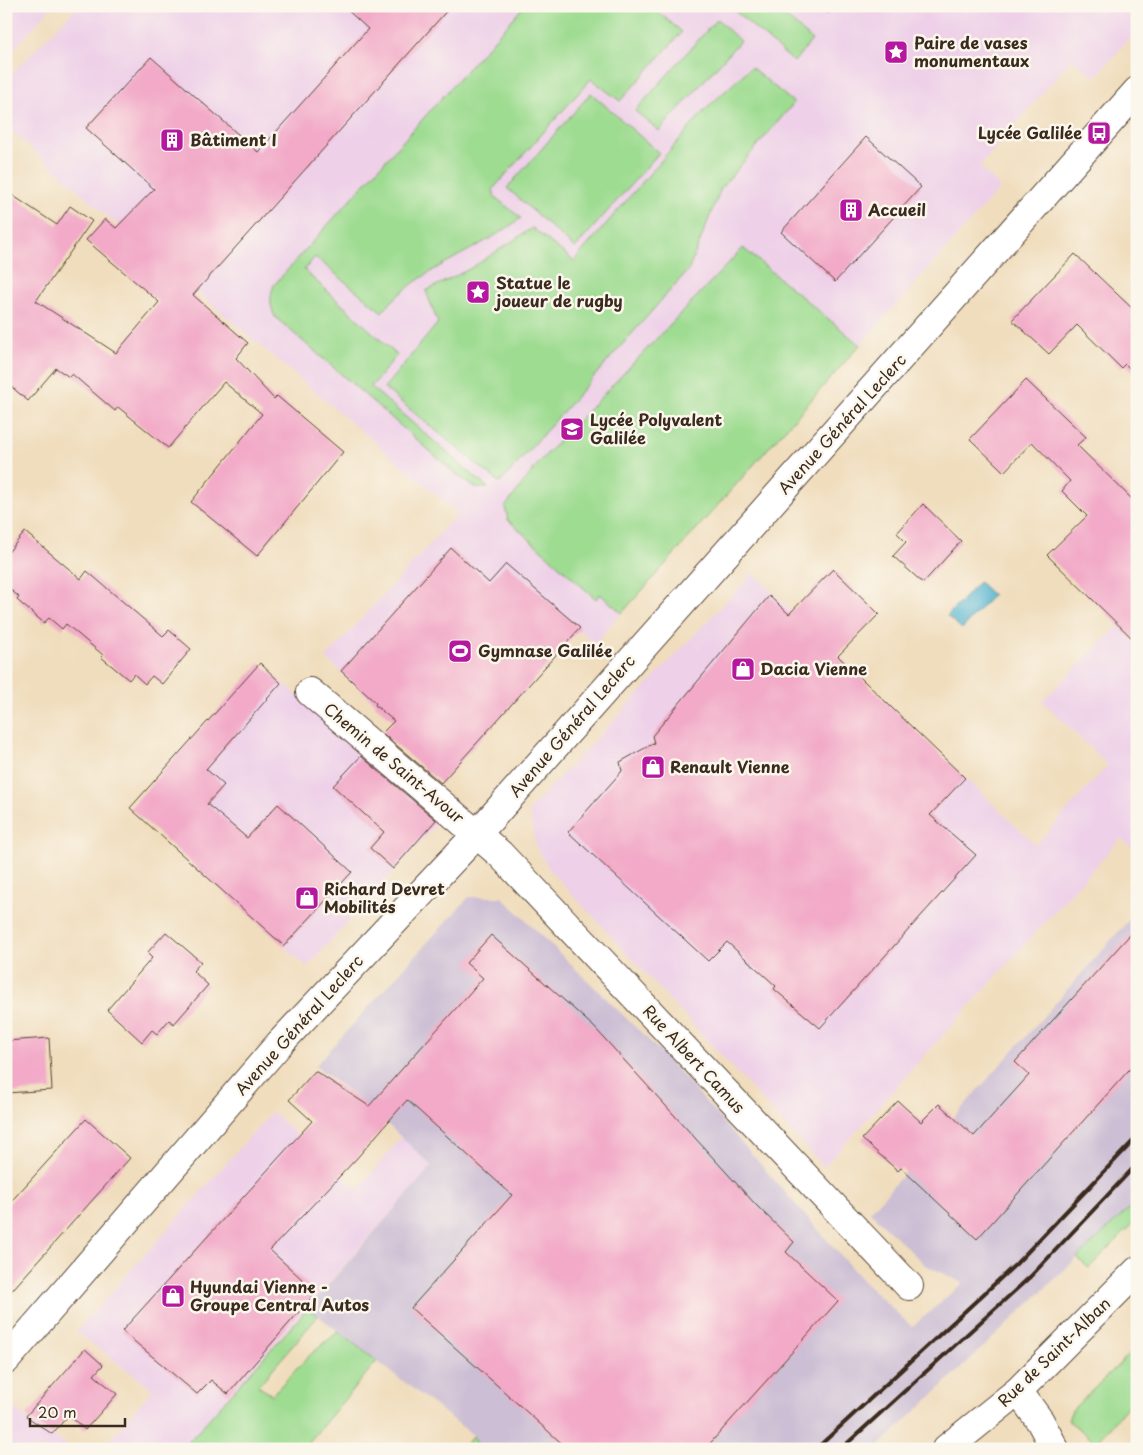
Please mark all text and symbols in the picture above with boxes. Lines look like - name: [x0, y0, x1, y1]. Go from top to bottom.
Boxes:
- place label: Paire de vases monumentaux: [914, 30, 1029, 72]
- place icon: Paire de vases monumentaux: [883, 39, 909, 65]
- place label: Lycée Galilée: [978, 120, 1082, 144]
- bus stop icon: Lycée Galilée: [1086, 120, 1112, 146]
- building icon: Bâtiment I: [159, 127, 185, 153]
- place label: Bâtiment I: [190, 127, 277, 151]
- building icon: Accueil: [838, 197, 864, 223]
- place label: Accueil: [867, 197, 926, 221]
- place label: Statue le joueur de rugby: [494, 270, 623, 312]
- place icon: Statue le joueur de rugby: [465, 279, 491, 305]
- street label: Avenue Général Leclerc: [772, 348, 911, 499]
- place label: Lycée Polyvalent Galilée: [590, 407, 722, 449]
- school or university icon: Lycée Polyvalent Galilée: [559, 416, 585, 442]
- sports icon: Gymnase Galilée: [447, 638, 473, 664]
- place label: Gymnase Galilée: [478, 638, 612, 662]
- street label: Avenue Général Leclerc: [503, 649, 640, 802]
- shop icon: Dacia Vienne: [730, 656, 756, 682]
- place label: Dacia Vienne: [760, 656, 867, 680]
- street label: Chemin de Saint-Avour: [319, 696, 471, 829]
- shop icon: Renault Vienne: [640, 754, 666, 780]
- place label: Renault Vienne: [670, 754, 790, 778]
- place label: Richard Devret Mobilités: [324, 876, 445, 918]
- shop icon: Richard Devret Mobilités: [294, 885, 320, 911]
- street label: Avenue Général Leclerc: [229, 949, 368, 1100]
- street label: Rue Albert Camus: [638, 999, 751, 1118]
- place label: Hyundai Vienne - Groupe Central Autos: [190, 1274, 369, 1316]
- shop icon: Hyundai Vienne - Groupe Central Autos: [160, 1283, 186, 1309]
- street label: Rue de Saint-Alban: [991, 1291, 1115, 1412]
- scale bar: [30, 1395, 125, 1427]
- text: 20 m: [38, 1400, 77, 1423]

